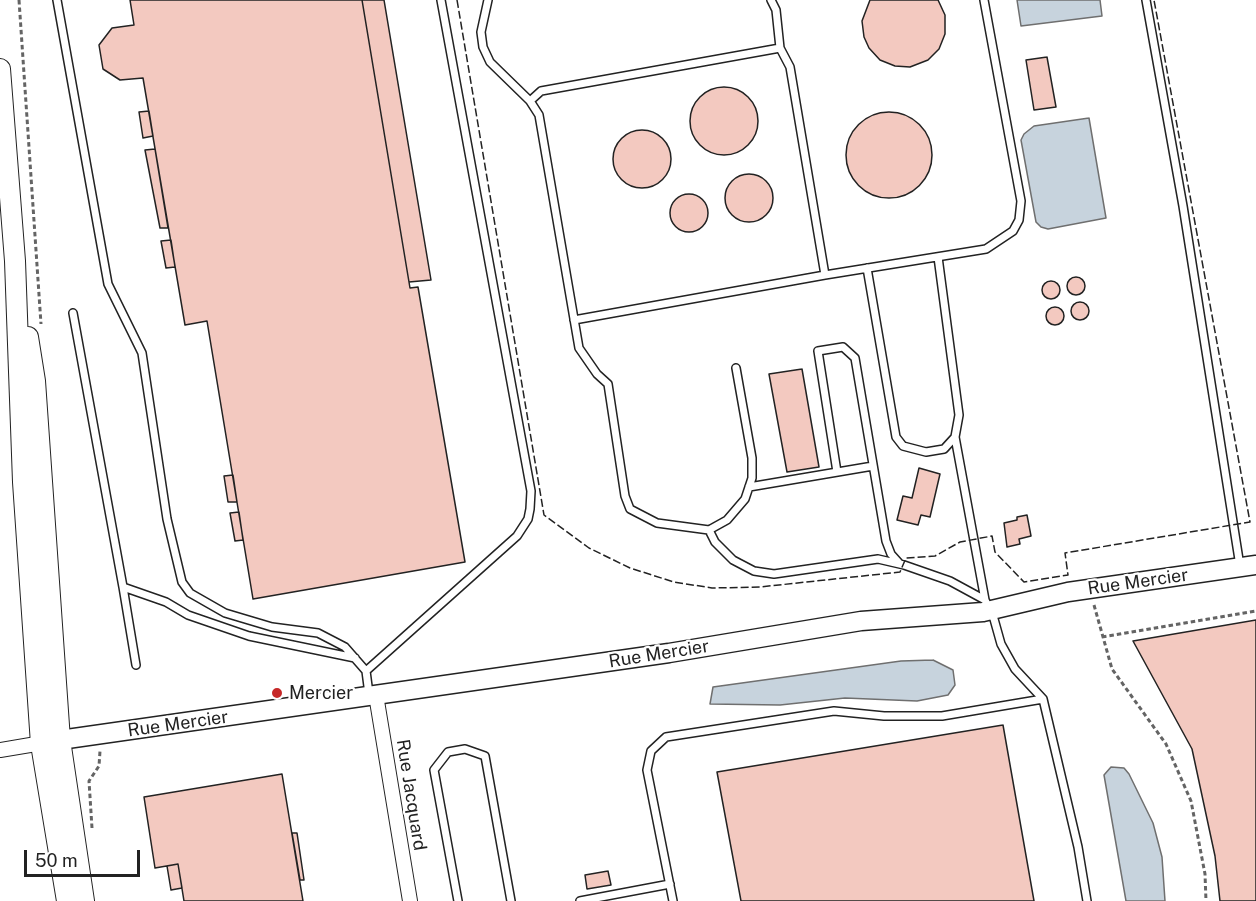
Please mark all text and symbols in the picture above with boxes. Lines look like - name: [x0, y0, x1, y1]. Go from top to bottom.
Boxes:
- street label: Rue Mercier: [1086, 564, 1190, 600]
- street label: Rue Mercier: [607, 635, 711, 673]
- place label: Mercier: [289, 682, 353, 704]
- marker: Mercier: [270, 686, 284, 700]
- street label: Rue Mercier: [126, 706, 230, 742]
- street label: Rue Jacquard: [392, 738, 430, 852]
- scale bar: [27, 838, 142, 876]
- text: 50 m: [35, 850, 78, 871]

